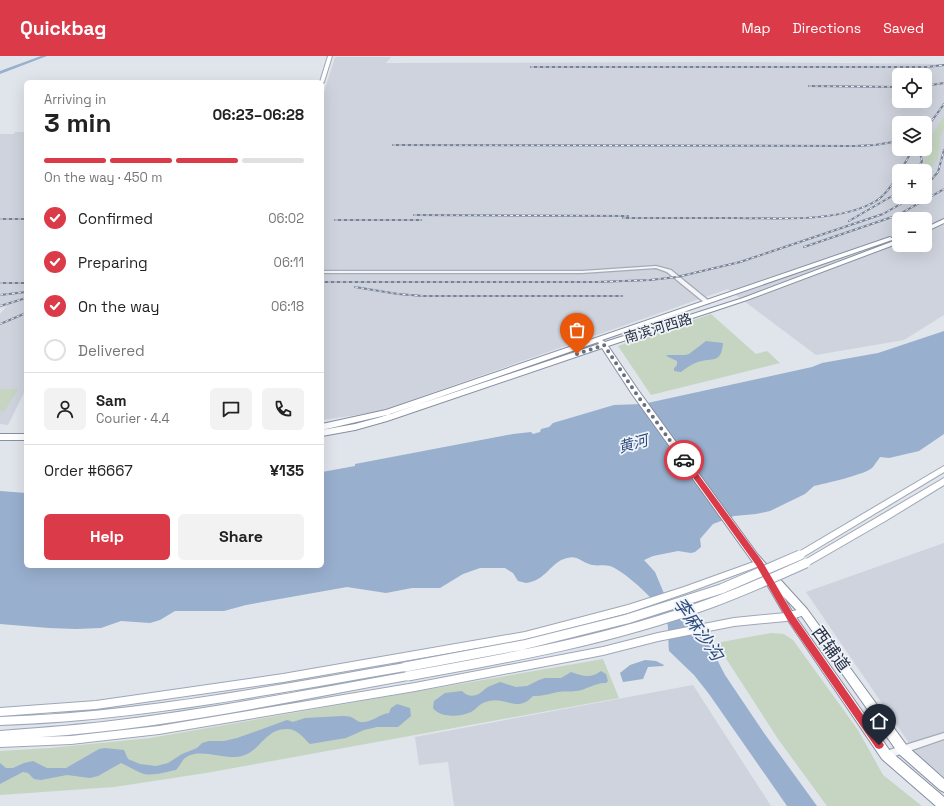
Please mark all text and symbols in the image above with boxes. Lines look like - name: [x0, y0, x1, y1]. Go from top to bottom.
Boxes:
- text: Quickbag: [20, 16, 107, 41]
- text: Map: [741, 19, 771, 37]
- text: Directions: [793, 19, 861, 37]
- text: Saved: [883, 19, 924, 37]
- map controls: [892, 68, 932, 252]
- button: locate: [892, 68, 932, 108]
- text: Arriving in: [44, 91, 106, 108]
- text: 06:23–06:28: [212, 105, 304, 124]
- text: 3 min: [44, 106, 112, 140]
- button: layers: [892, 116, 932, 156]
- button: +: [892, 164, 932, 204]
- text: On the way · 450 m: [44, 169, 162, 186]
- icon: check: [44, 207, 66, 229]
- text: Confirmed: [78, 209, 153, 228]
- text: 06:02: [268, 210, 304, 227]
- button: −: [892, 212, 932, 252]
- icon: check: [44, 251, 66, 273]
- text: Preparing: [78, 253, 148, 272]
- text: 06:11: [274, 254, 304, 271]
- icon: check: [44, 295, 66, 317]
- text: On the way: [78, 297, 159, 316]
- text: 06:18: [271, 298, 304, 315]
- street label: 南滨河西路: [622, 309, 694, 347]
- pin: [560, 313, 594, 354]
- icon: bag: [566, 319, 588, 341]
- text: Delivered: [78, 341, 145, 360]
- button: person: [44, 388, 86, 430]
- button: chat: [210, 388, 252, 430]
- button: phone: [262, 388, 304, 430]
- text: Sam: [96, 391, 127, 410]
- text: Courier · 4.4: [96, 410, 170, 427]
- water label: 黄河: [616, 430, 653, 457]
- courier: [664, 440, 704, 480]
- icon: car: [673, 449, 695, 471]
- text: Order #6667: [44, 461, 133, 480]
- text: ¥135: [270, 461, 304, 480]
- button: Help: [44, 514, 170, 560]
- button: Share: [178, 514, 304, 560]
- water label: 李麻沙沟: [668, 593, 730, 666]
- street label: 西辅道: [807, 622, 855, 676]
- pin: [862, 704, 896, 745]
- icon: home: [868, 710, 890, 732]

